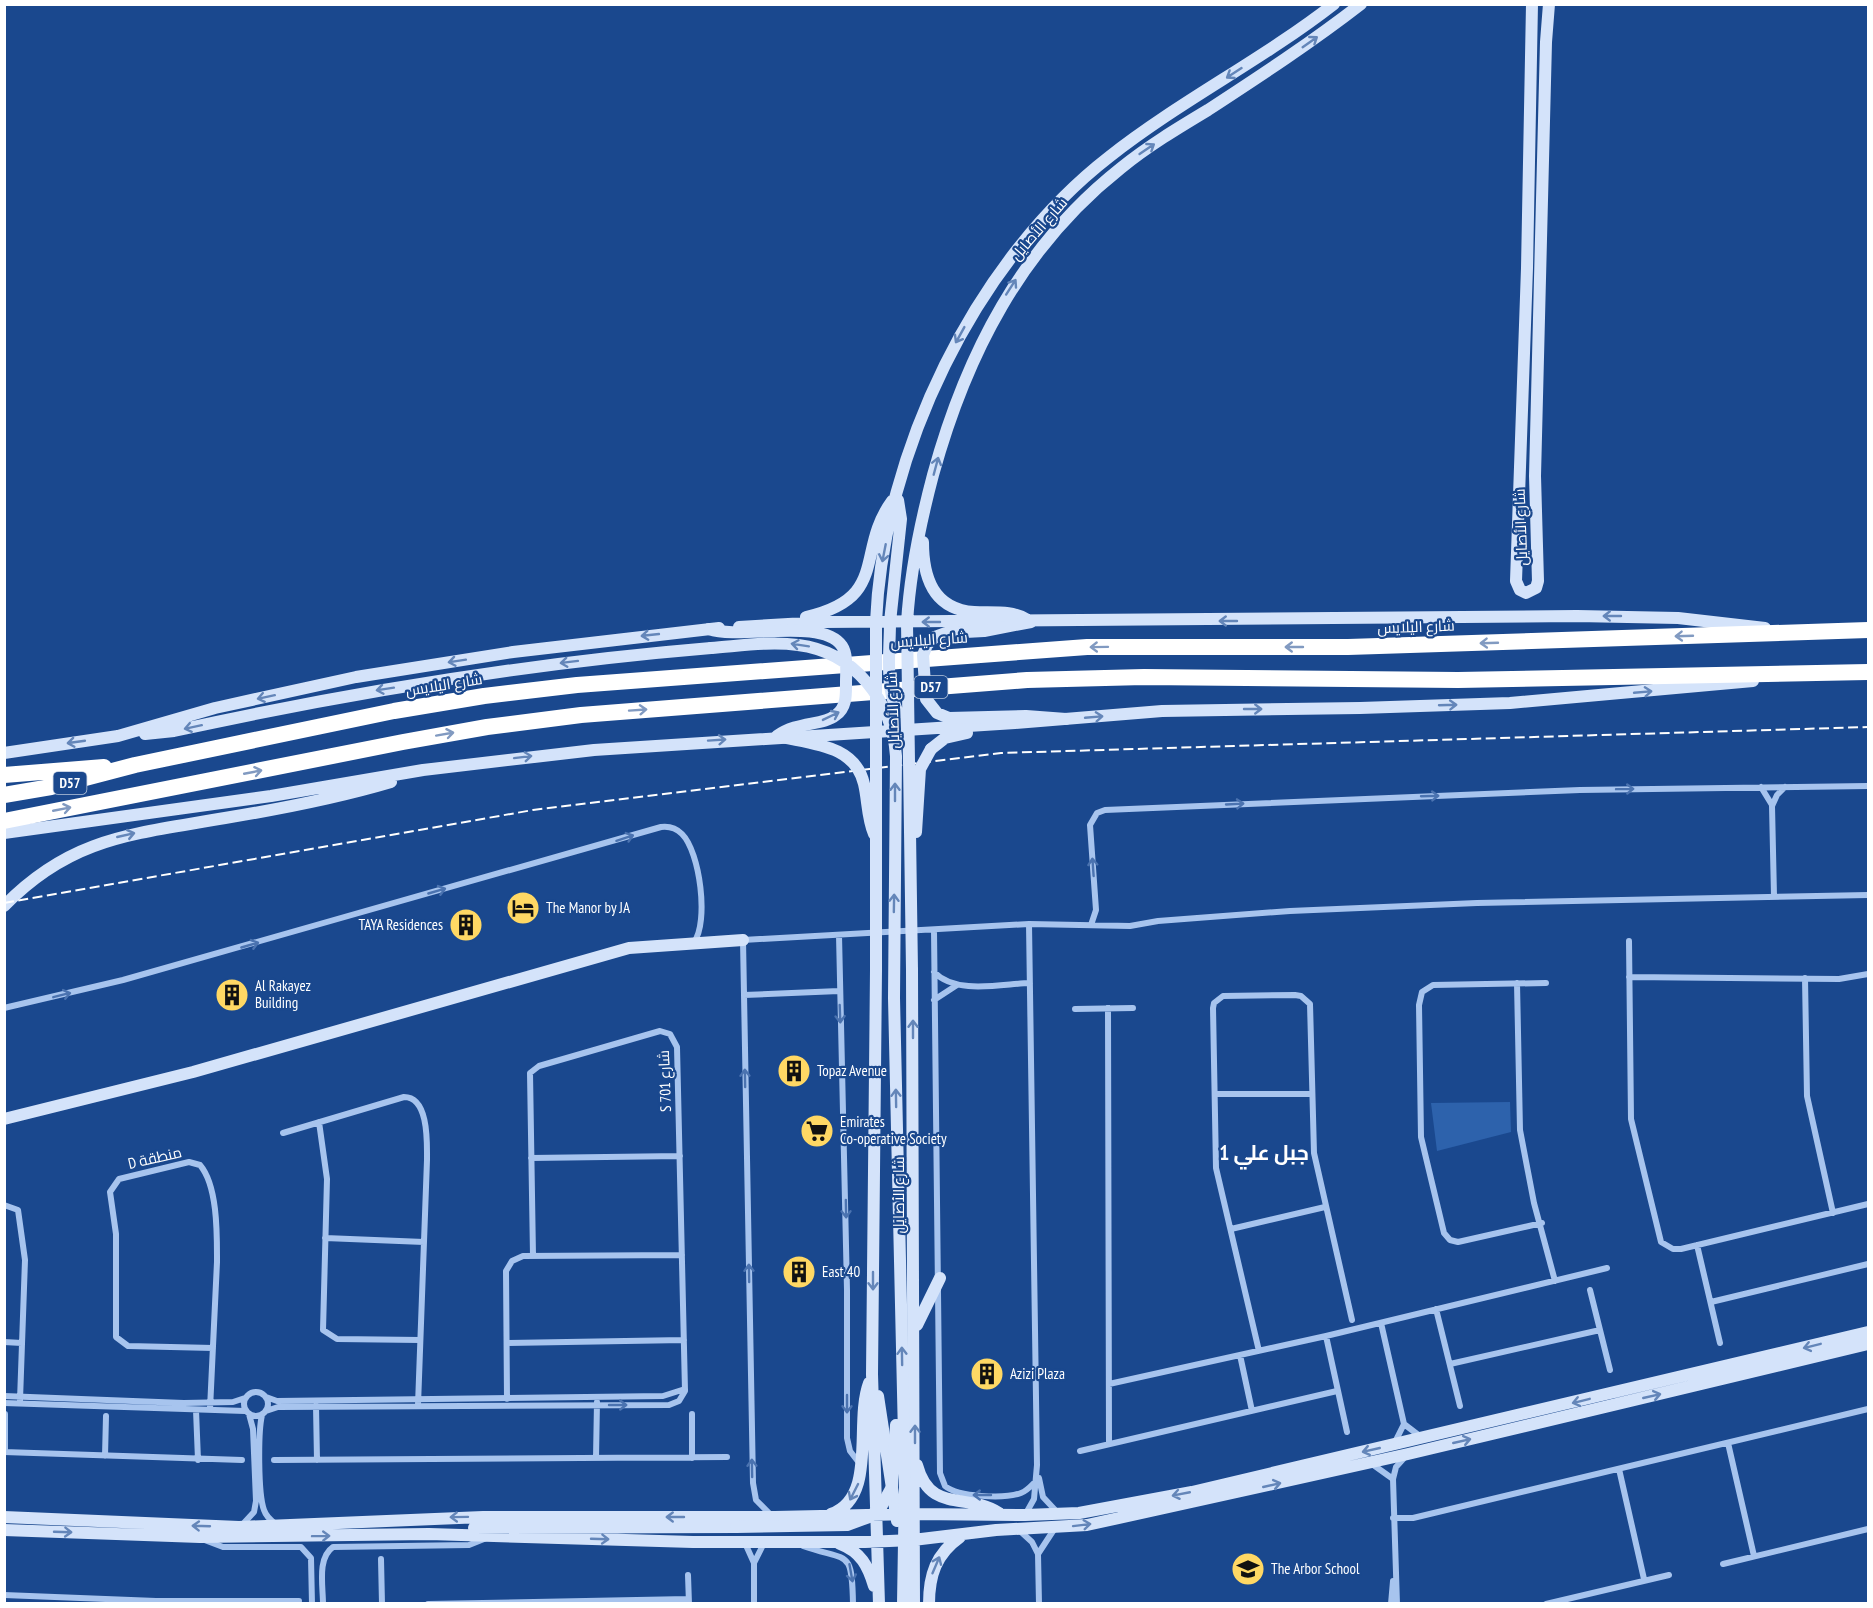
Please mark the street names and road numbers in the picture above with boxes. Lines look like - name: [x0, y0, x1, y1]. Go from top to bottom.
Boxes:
- street label: شارع الأصايل: [1006, 193, 1073, 265]
- street label: شارع الأصايل: [1510, 488, 1533, 566]
- street label: شارع اليلايس: [1377, 616, 1455, 639]
- street label: شارع اليلايس: [890, 627, 968, 654]
- street label: شارع اليلايس: [404, 669, 484, 702]
- street label: شارع الأصايل: [882, 671, 905, 749]
- road number: D57: [914, 676, 948, 698]
- road number: D57: [54, 772, 86, 794]
- street label: S 701 شارع: [654, 1050, 677, 1112]
- street label: D منطقة: [126, 1142, 184, 1173]
- street label: شارع الأصايل: [889, 1156, 910, 1234]

